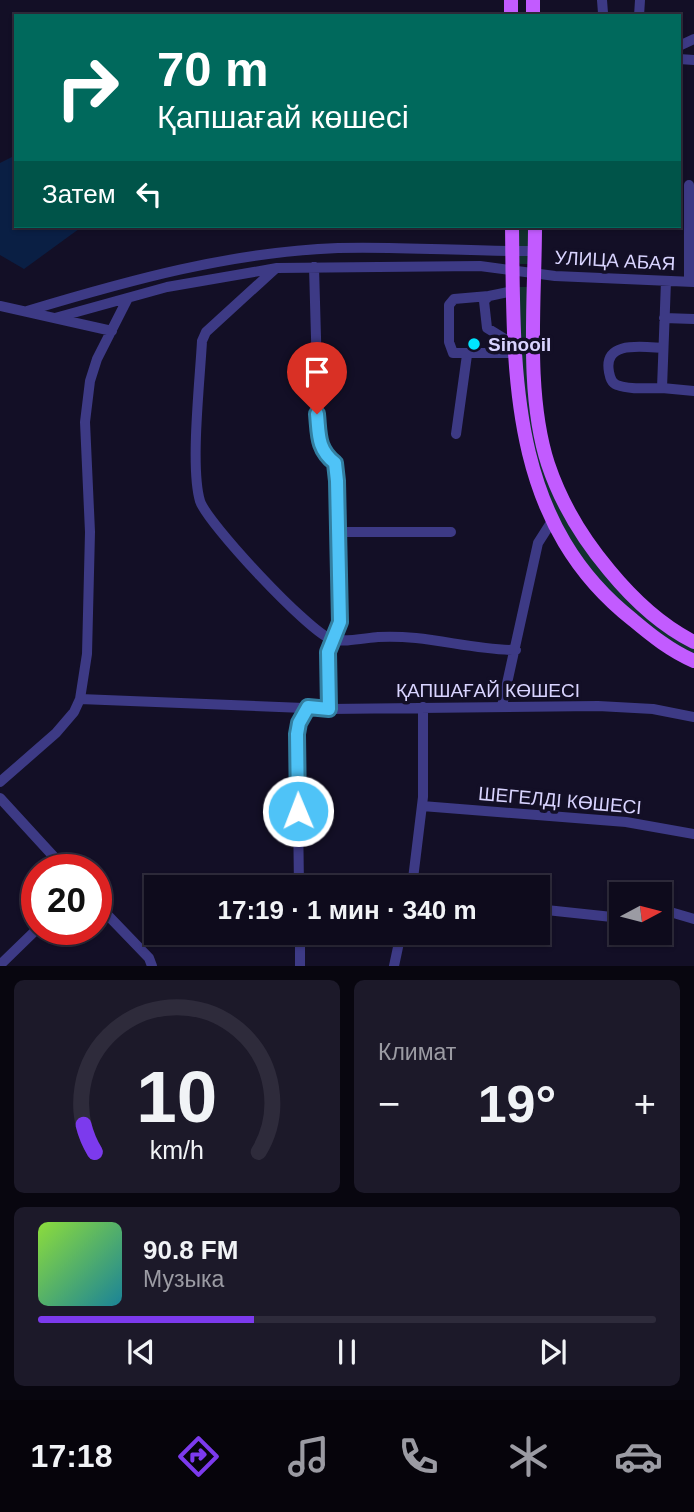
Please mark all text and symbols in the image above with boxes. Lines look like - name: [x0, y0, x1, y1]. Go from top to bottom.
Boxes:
- icon: right: [42, 42, 133, 133]
- text: 70 m: [157, 42, 269, 96]
- text: Қапшағай көшесі: [157, 99, 409, 135]
- icon: left: [130, 175, 168, 213]
- text: Затем: [42, 179, 116, 209]
- street label: УЛИЦА АБАЯ: [554, 247, 676, 274]
- place label: Sinooil: [488, 334, 551, 355]
- marker: Sinooil: [466, 336, 482, 352]
- pin: [287, 342, 347, 414]
- icon: arrive: [298, 353, 336, 391]
- street label: ҚАПШАҒАЙ КӨШЕСІ: [396, 680, 580, 701]
- position arrow: [261, 774, 335, 848]
- street label: ШЕГЕЛДІ КӨШЕСІ: [477, 783, 642, 818]
- speed limit sign: 20: [21, 854, 112, 945]
- north arrow: [609, 882, 672, 945]
- map controls: [609, 882, 672, 945]
- text: 17:19 · 1 мин · 340 m: [217, 895, 477, 925]
- text: Климат: [378, 1039, 456, 1065]
- text: 10: [137, 1057, 217, 1138]
- text: 19°: [478, 1075, 556, 1133]
- text: −: [378, 1083, 400, 1125]
- text: +: [634, 1083, 656, 1125]
- text: km/h: [150, 1136, 204, 1164]
- text: 90.8 FM: [143, 1235, 238, 1265]
- text: Музыка: [143, 1266, 224, 1292]
- icon: previous: [122, 1333, 160, 1371]
- icon: pause: [328, 1333, 366, 1371]
- icon: next: [534, 1333, 572, 1371]
- icon: directions: [174, 1432, 223, 1481]
- icon: music: [284, 1432, 333, 1481]
- icon: phone: [394, 1432, 443, 1481]
- icon: climate: [504, 1432, 553, 1481]
- icon: car: [614, 1432, 663, 1481]
- text: 17:18: [31, 1438, 112, 1474]

